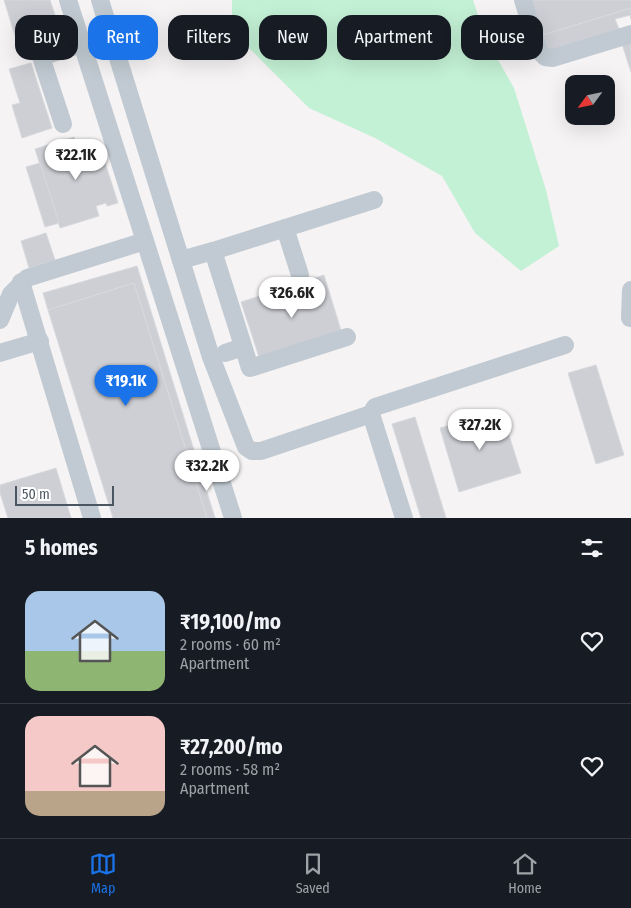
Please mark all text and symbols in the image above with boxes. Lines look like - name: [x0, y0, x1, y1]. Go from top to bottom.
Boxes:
- chip: Buy: [15, 15, 78, 60]
- chip: Rent: [88, 15, 158, 60]
- chip: Filters: [168, 15, 249, 60]
- chip: New: [259, 15, 327, 60]
- chip: Apartment: [337, 15, 451, 60]
- chip: House: [461, 15, 543, 60]
- north arrow: [565, 75, 615, 125]
- map controls: [565, 75, 615, 125]
- pin: ₹22.1K: [35, 138, 117, 181]
- text: ₹22.1K: [56, 145, 96, 164]
- pin: ₹26.6K: [251, 276, 333, 319]
- text: ₹26.6K: [270, 283, 314, 302]
- pin: ₹19.1K: [85, 364, 167, 407]
- text: ₹19.1K: [106, 371, 147, 390]
- pin: ₹27.2K: [439, 408, 521, 451]
- text: ₹27.2K: [459, 415, 501, 434]
- pin: ₹32.2K: [166, 450, 248, 492]
- text: ₹32.2K: [185, 456, 229, 475]
- scale bar: [15, 483, 114, 506]
- text: 50 m: [22, 486, 50, 503]
- icon: filters: [578, 534, 606, 562]
- text: 5 homes: [25, 535, 98, 561]
- text: ₹19,100/mo: [180, 609, 281, 635]
- icon: home: [65, 611, 125, 671]
- icon: heart: [578, 627, 606, 655]
- text: 2 rooms · 60 m²: [180, 635, 281, 654]
- text: Apartment: [180, 654, 249, 673]
- text: ₹27,200/mo: [180, 734, 283, 760]
- icon: home: [65, 736, 125, 796]
- icon: heart: [578, 752, 606, 780]
- text: 2 rooms · 58 m²: [180, 760, 280, 779]
- text: Apartment: [180, 779, 249, 798]
- tab: Map: [89, 850, 117, 897]
- tab: Saved: [296, 850, 330, 897]
- tab: Home: [508, 850, 542, 897]

